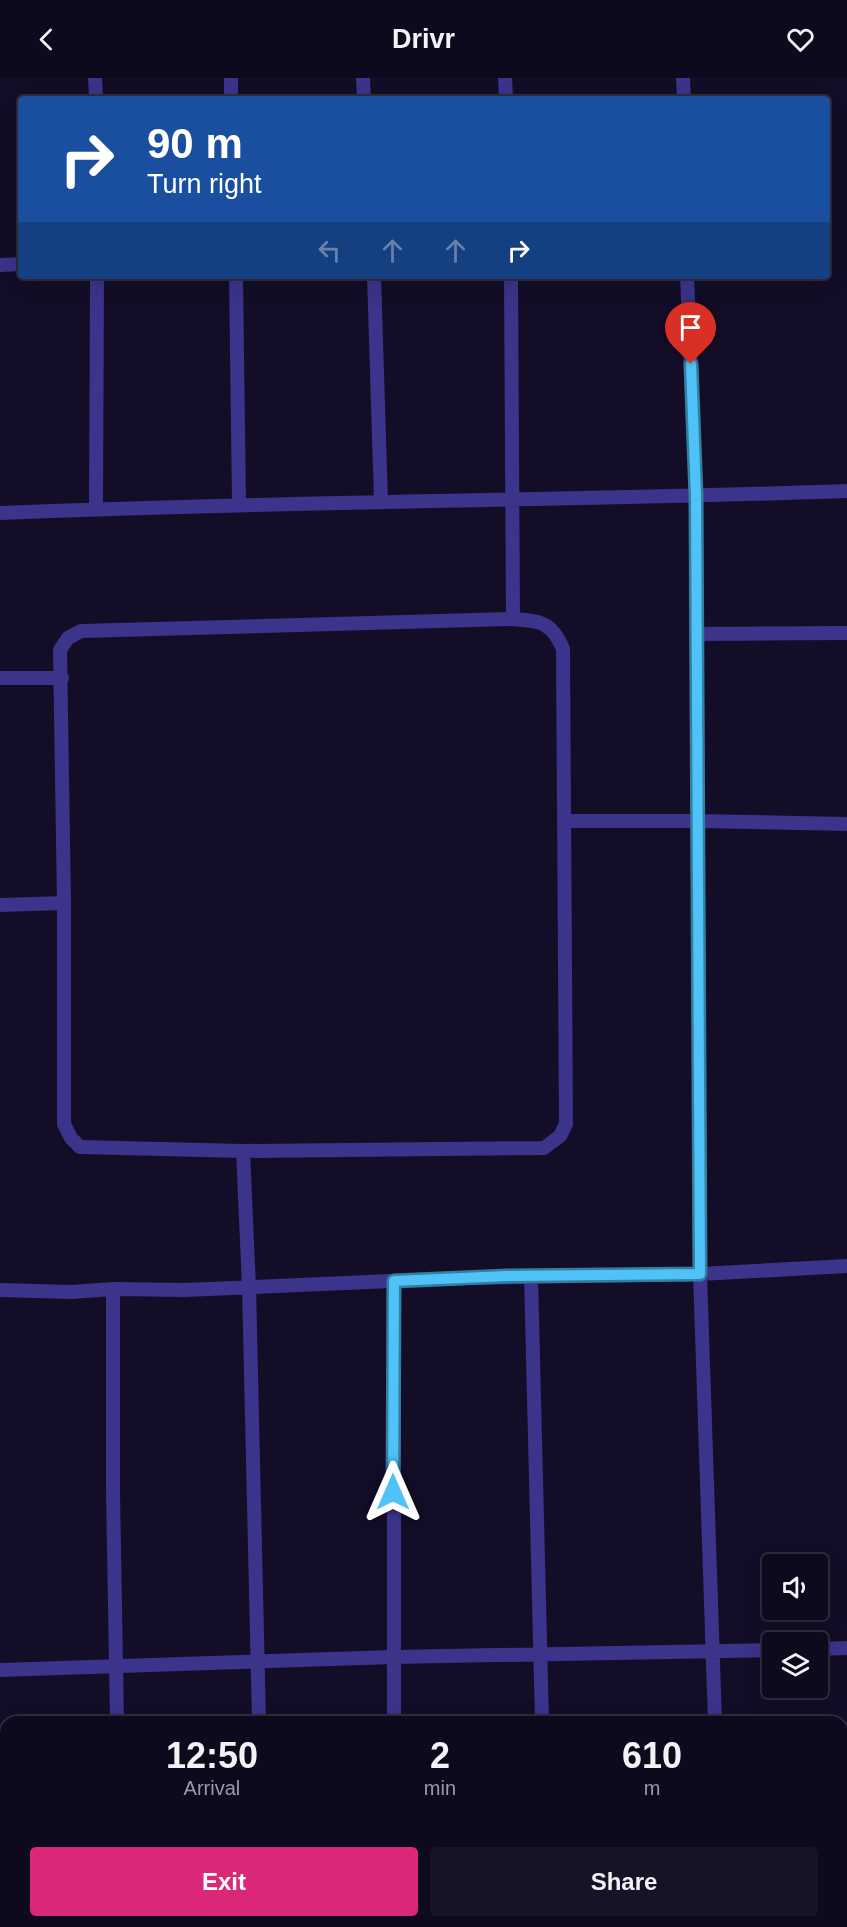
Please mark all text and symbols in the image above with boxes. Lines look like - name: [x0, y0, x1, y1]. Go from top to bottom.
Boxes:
- icon: back: [30, 23, 63, 56]
- icon: heart: [784, 23, 817, 56]
- text: Drivr: [392, 24, 455, 54]
- icon: right: [48, 120, 126, 198]
- text: 90 m: [147, 120, 243, 167]
- text: Turn right: [147, 169, 262, 199]
- icon: left: [313, 234, 346, 267]
- icon: ahead: [376, 234, 409, 267]
- icon: ahead: [439, 234, 472, 267]
- icon: right: [502, 234, 535, 267]
- pin: [665, 302, 716, 364]
- icon: arrive: [674, 311, 707, 344]
- position arrow: [361, 1460, 425, 1524]
- map controls: [762, 1554, 828, 1698]
- button: sound: [762, 1554, 828, 1620]
- button: layers: [762, 1632, 828, 1698]
- text: 12:50: [166, 1735, 258, 1776]
- text: 2: [430, 1735, 450, 1776]
- text: 610: [622, 1735, 682, 1776]
- text: Arrival: [184, 1777, 240, 1799]
- text: min: [424, 1777, 456, 1799]
- text: m: [644, 1777, 660, 1799]
- button: Exit: [30, 1847, 418, 1916]
- button: Share: [430, 1847, 818, 1916]

